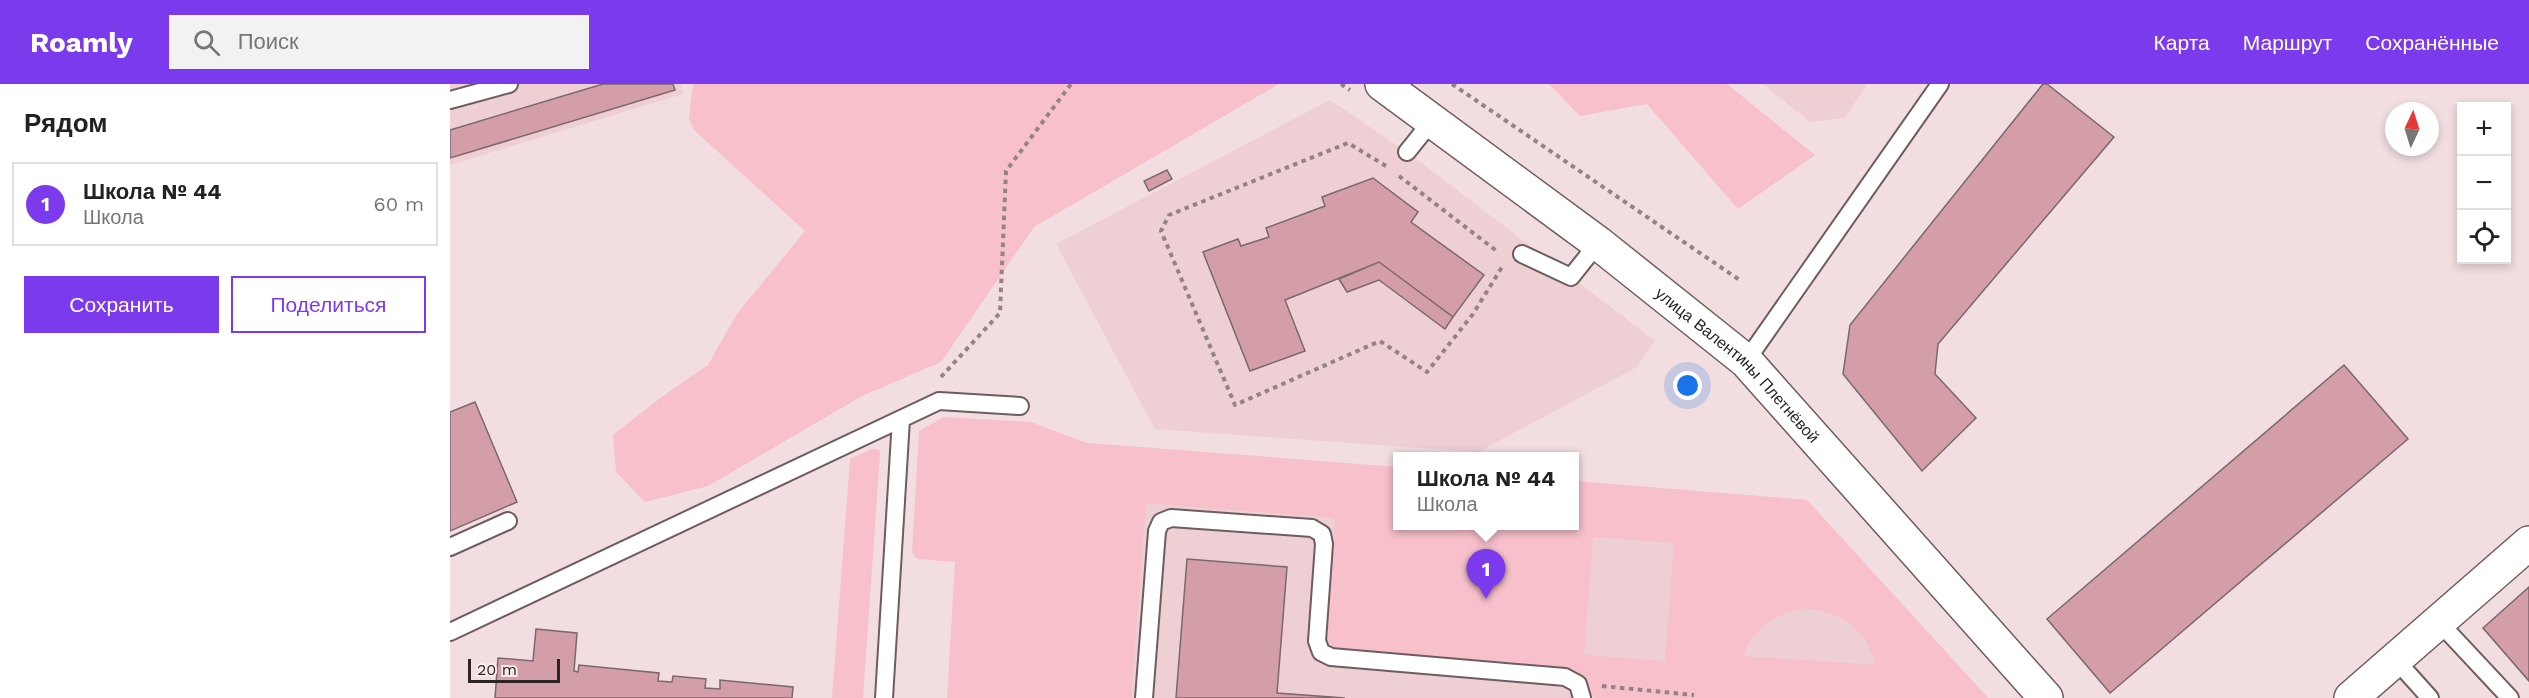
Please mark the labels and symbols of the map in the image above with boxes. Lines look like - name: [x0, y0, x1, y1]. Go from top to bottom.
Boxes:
- north arrow: [2385, 102, 2439, 156]
- street label: улица Валентины Плетнёвой: [1652, 283, 1823, 446]
- your location: [1673, 371, 1702, 400]
- pin: 1: [1466, 550, 1506, 599]
- scale bar: [468, 656, 560, 684]

